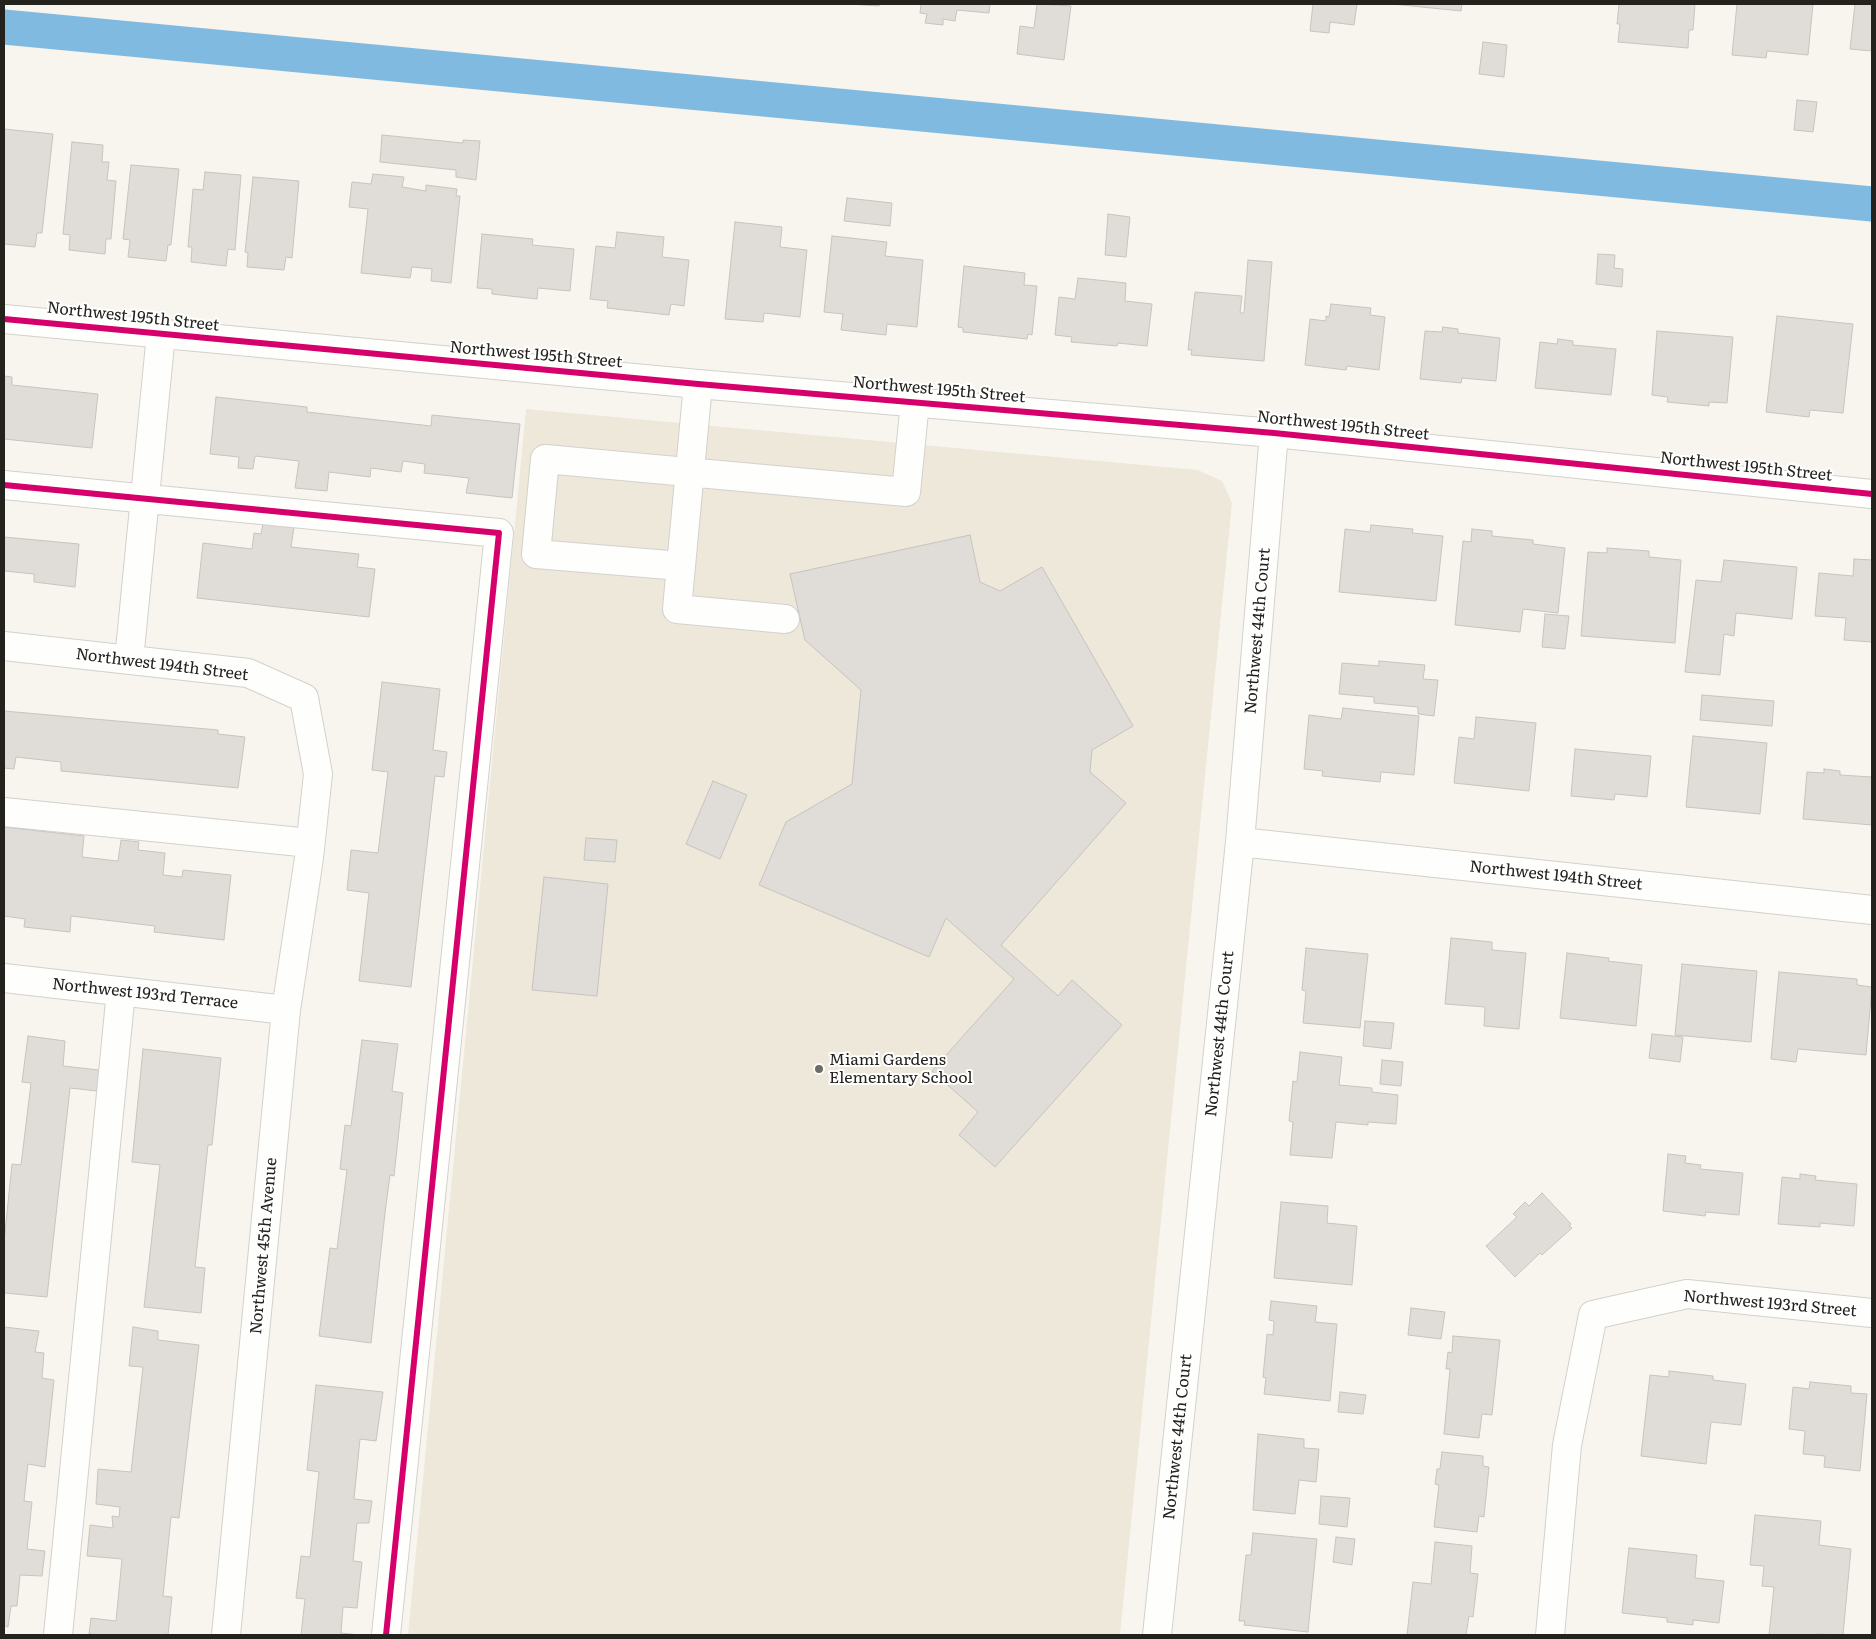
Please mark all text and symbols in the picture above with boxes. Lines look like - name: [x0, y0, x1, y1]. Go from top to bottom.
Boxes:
- street label: Northwest 195th Street: [46, 298, 220, 336]
- street label: Northwest 195th Street: [449, 338, 623, 372]
- street label: Northwest 195th Street: [852, 373, 1026, 407]
- street label: Northwest 195th Street: [1256, 407, 1430, 445]
- street label: Northwest 195th Street: [1659, 448, 1833, 486]
- street label: Northwest 44th Court: [1241, 547, 1275, 715]
- street label: Northwest 194th Street: [75, 645, 249, 685]
- street label: Northwest 194th Street: [1469, 857, 1643, 895]
- street label: Northwest 44th Court: [1202, 950, 1238, 1118]
- street label: Northwest 193rd Terrace: [51, 975, 239, 1013]
- place label: Miami Gardens Elementary School: [829, 1050, 973, 1088]
- marker: Miami Gardens Elementary School: [813, 1063, 825, 1075]
- street label: Northwest 45th Avenue: [247, 1157, 281, 1335]
- street label: Northwest 193rd Street: [1683, 1287, 1857, 1321]
- street label: Northwest 44th Court: [1160, 1353, 1196, 1521]

